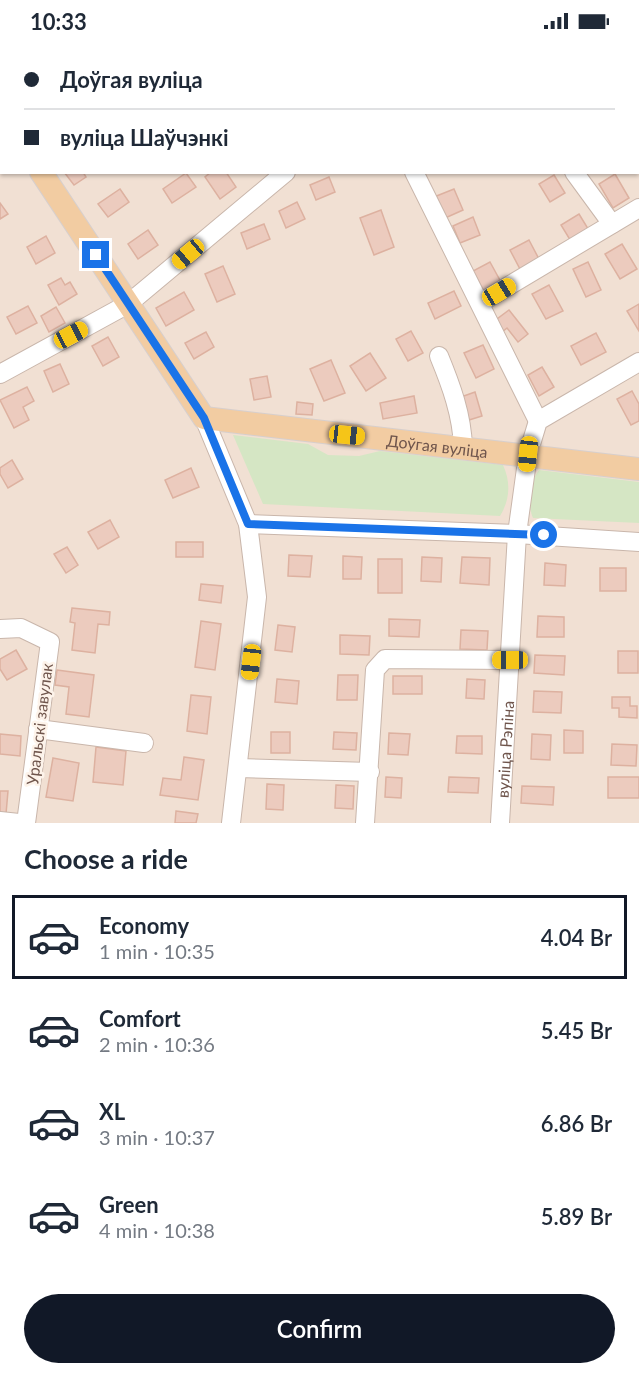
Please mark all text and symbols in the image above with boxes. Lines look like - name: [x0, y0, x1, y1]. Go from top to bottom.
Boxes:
- text: 10:33: [30, 8, 87, 35]
- text: Доўгая вуліца: [60, 66, 203, 93]
- text: вуліца Шаўчэнкі: [60, 124, 229, 151]
- car: [168, 236, 208, 272]
- route end: [82, 241, 109, 268]
- car: [479, 275, 519, 309]
- car: [51, 319, 91, 351]
- car: [328, 424, 366, 446]
- street label: Доўгая вуліца: [386, 430, 489, 461]
- car: [517, 435, 539, 473]
- route start: [530, 521, 557, 548]
- car: [240, 643, 262, 681]
- car: [492, 651, 528, 669]
- street label: Уральскі завулак: [22, 661, 56, 786]
- street label: вуліца Рэпіна: [492, 700, 517, 798]
- text: Choose a ride: [24, 842, 188, 875]
- icon: car: [27, 910, 81, 964]
- text: Economy: [99, 912, 189, 939]
- text: 4.04 Br: [541, 924, 612, 951]
- text: 1 min · 10:35: [99, 939, 215, 963]
- icon: car: [27, 1003, 81, 1057]
- text: Comfort: [99, 1005, 181, 1032]
- text: 5.45 Br: [541, 1017, 612, 1044]
- text: 2 min · 10:36: [99, 1032, 215, 1056]
- icon: car: [27, 1096, 81, 1150]
- text: XL: [99, 1098, 125, 1125]
- text: 6.86 Br: [541, 1110, 612, 1137]
- text: 3 min · 10:37: [99, 1125, 215, 1149]
- icon: car: [27, 1189, 81, 1243]
- text: Green: [99, 1191, 159, 1218]
- text: 5.89 Br: [541, 1203, 612, 1230]
- text: 4 min · 10:38: [99, 1218, 215, 1242]
- button: Confirm: [24, 1294, 615, 1363]

